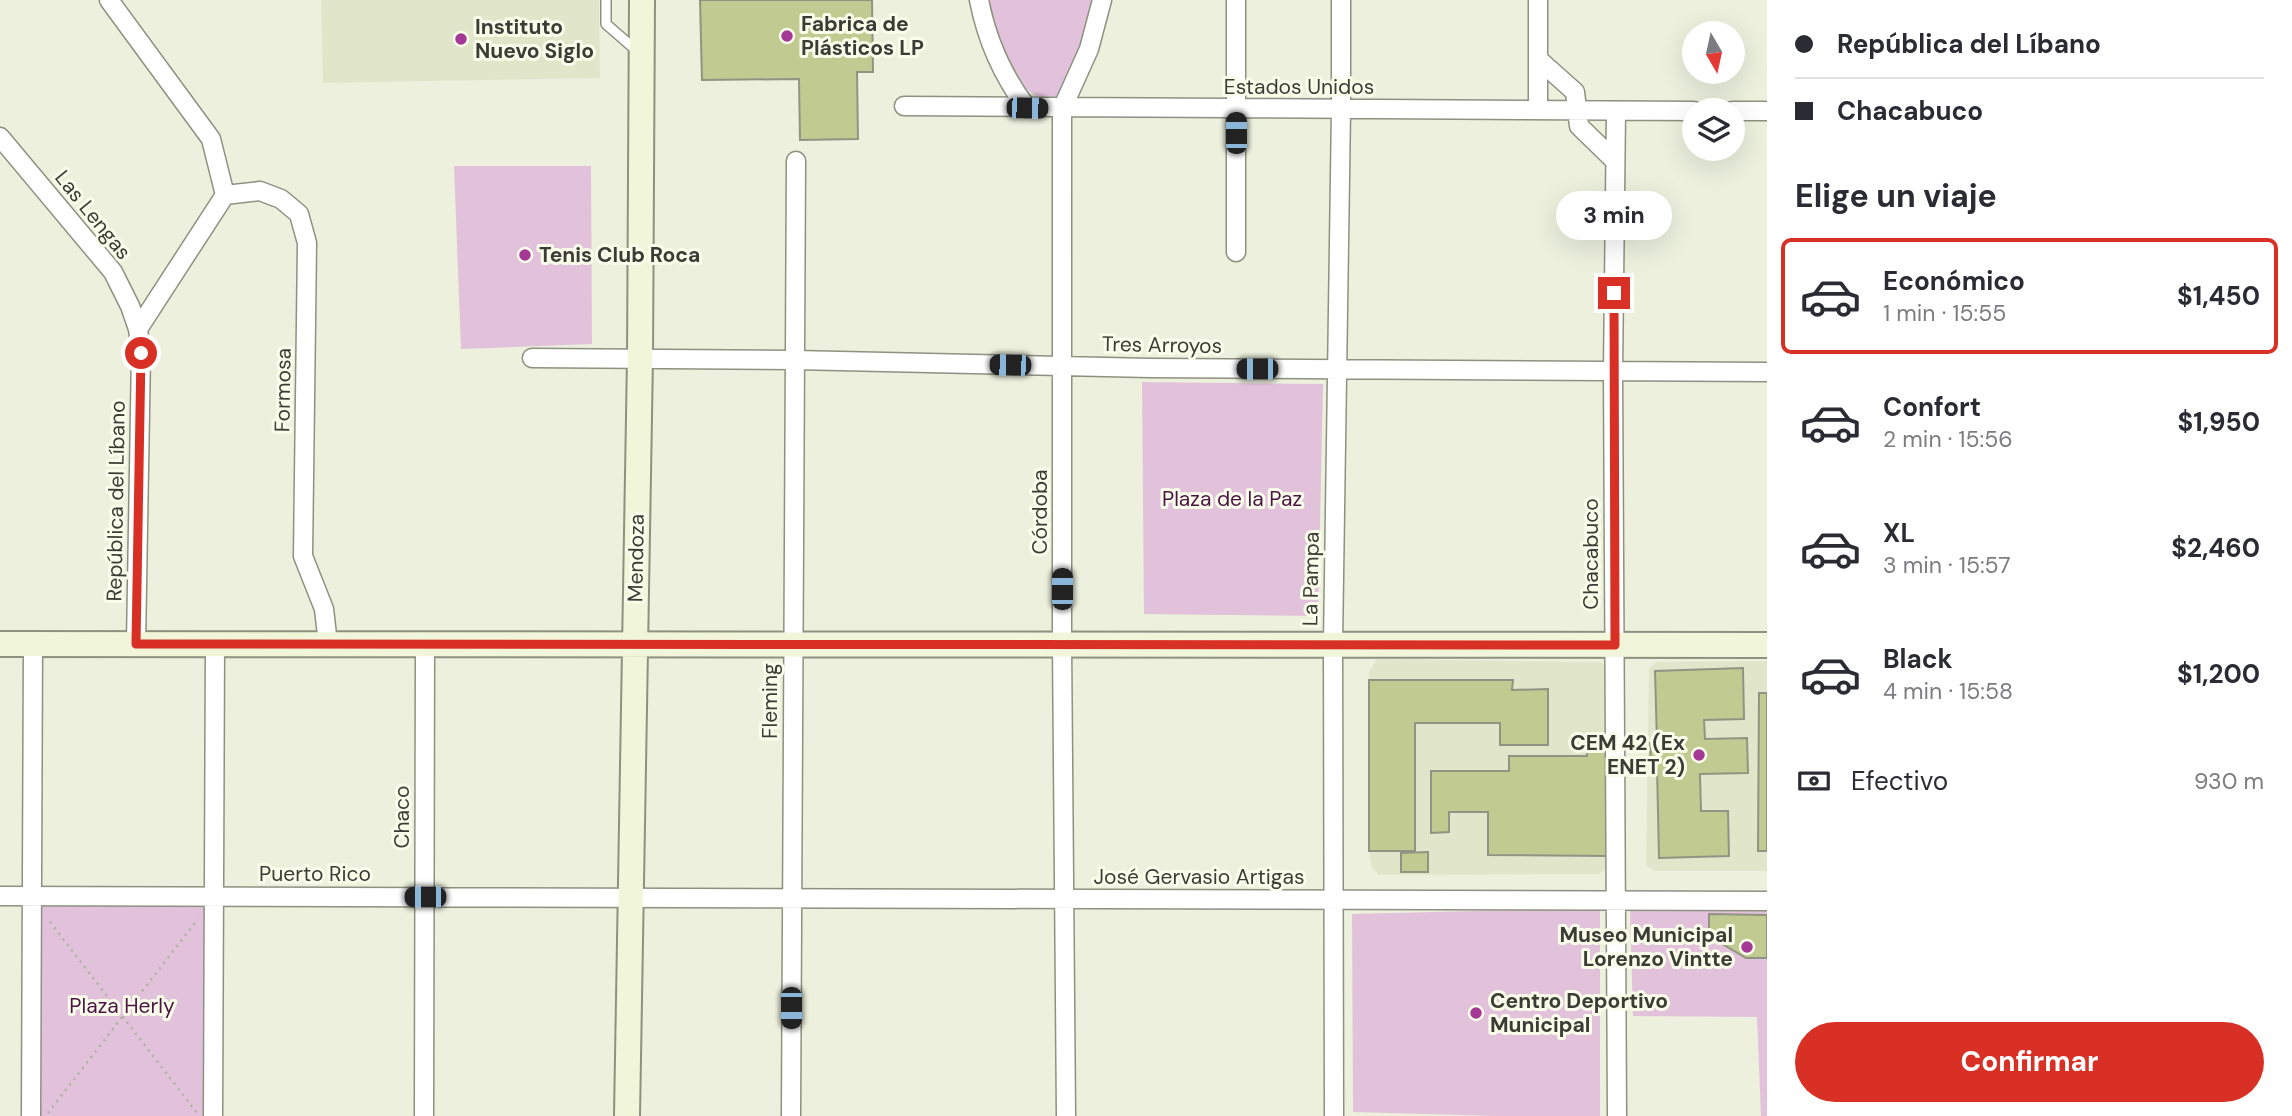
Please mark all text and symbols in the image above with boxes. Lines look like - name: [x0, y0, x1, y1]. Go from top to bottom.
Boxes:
- place label: Fabrica de Plásticos LP: [801, 10, 924, 62]
- place label: Instituto Nuevo Siglo: [475, 13, 594, 65]
- north arrow: [1682, 21, 1745, 84]
- map controls: [1682, 21, 1745, 161]
- text: República del Líbano: [1837, 27, 2101, 61]
- marker: Fabrica de Plásticos LP: [779, 28, 795, 44]
- marker: Instituto Nuevo Siglo: [453, 31, 469, 47]
- street label: Estados Unidos: [1224, 73, 1374, 101]
- text: Chacabuco: [1837, 94, 1983, 128]
- car: [1006, 97, 1049, 119]
- button: layers: [1682, 98, 1745, 161]
- car: [1226, 112, 1247, 154]
- street label: Las Lengas: [48, 165, 138, 265]
- text: Elige un viaje: [1795, 175, 1997, 217]
- callout: 3 min: [1556, 191, 1672, 240]
- text: 3 min: [1583, 200, 1645, 230]
- place label: Tenis Club Roca: [539, 241, 700, 269]
- marker: Tenis Club Roca: [517, 247, 533, 263]
- text: Económico: [1883, 264, 2025, 298]
- icon: car: [1799, 265, 1862, 328]
- route end: [1598, 277, 1630, 309]
- text: $1,450: [2177, 279, 2260, 313]
- text: 1 min · 15:55: [1883, 298, 2006, 328]
- street label: Tres Arroyos: [1102, 330, 1222, 360]
- route start: [125, 337, 157, 369]
- street label: Formosa: [268, 348, 298, 432]
- car: [989, 354, 1032, 376]
- car: [1237, 359, 1279, 380]
- text: Confort: [1883, 390, 1981, 424]
- icon: car: [1799, 391, 1862, 454]
- street label: República del Líbano: [100, 400, 132, 602]
- text: $1,950: [2177, 405, 2260, 439]
- text: 2 min · 15:56: [1883, 424, 2013, 454]
- street label: Córdoba: [1026, 469, 1054, 555]
- park label: Plaza de la Paz: [1162, 485, 1302, 513]
- street label: Chacabuco: [1577, 498, 1605, 610]
- street label: Mendoza: [621, 514, 651, 602]
- text: XL: [1883, 516, 1915, 550]
- icon: car: [1799, 517, 1862, 580]
- text: $2,460: [2171, 531, 2260, 565]
- street label: La Pampa: [1296, 532, 1326, 626]
- text: 3 min · 15:57: [1883, 550, 2011, 580]
- car: [1052, 568, 1073, 610]
- text: Black: [1883, 642, 1953, 676]
- icon: car: [1799, 643, 1862, 706]
- text: $1,200: [2177, 657, 2260, 691]
- street label: Fleming: [756, 663, 784, 739]
- text: 4 min · 15:58: [1883, 676, 2013, 706]
- place label: CEM 42 (Ex ENET 2): [1570, 729, 1685, 781]
- marker: CEM 42 (Ex ENET 2): [1691, 747, 1707, 763]
- icon: cash: [1795, 762, 1833, 800]
- text: Efectivo: [1851, 764, 1948, 798]
- text: 930 m: [2194, 766, 2264, 796]
- street label: Chaco: [388, 785, 416, 849]
- street label: Puerto Rico: [259, 860, 371, 888]
- street label: José Gervasio Artigas: [1094, 863, 1304, 891]
- car: [405, 887, 447, 908]
- place label: Museo Municipal Lorenzo Vintte: [1559, 921, 1733, 973]
- marker: Museo Municipal Lorenzo Vintte: [1739, 939, 1755, 955]
- car: [781, 987, 802, 1029]
- place label: Centro Deportivo Municipal: [1490, 987, 1668, 1039]
- park label: Plaza Herly: [69, 992, 175, 1020]
- marker: Centro Deportivo Municipal: [1468, 1005, 1484, 1021]
- button: Confirmar: [1795, 1022, 2264, 1102]

